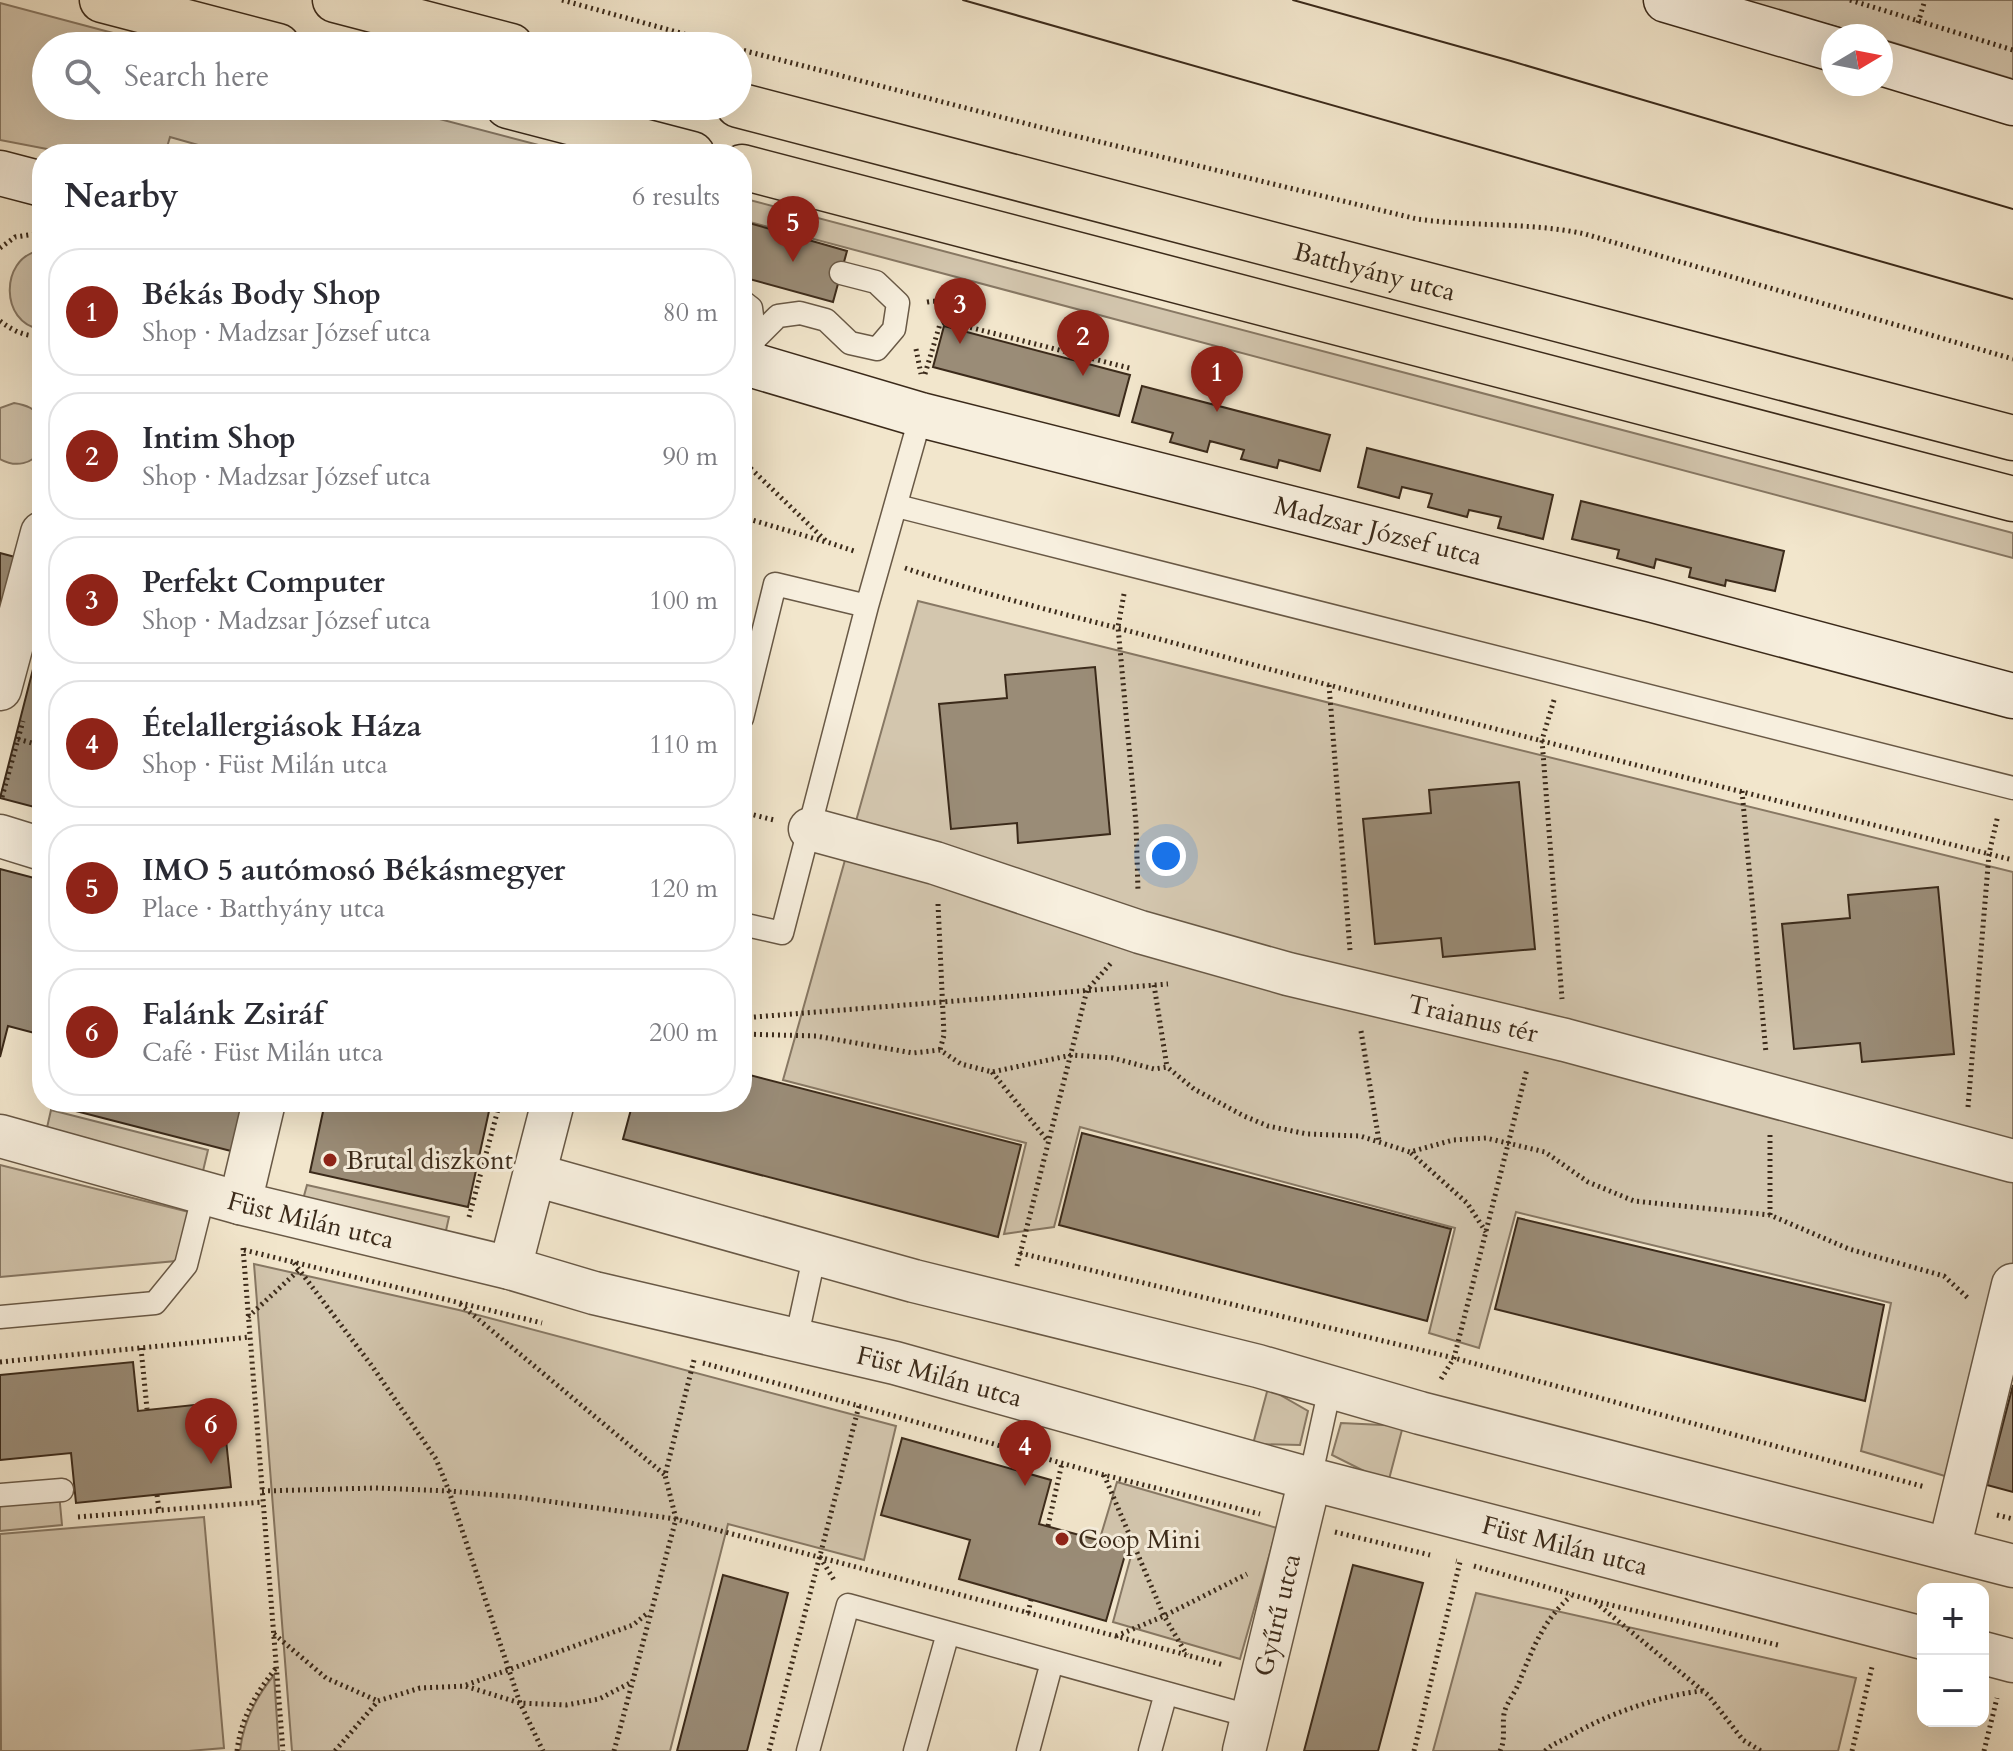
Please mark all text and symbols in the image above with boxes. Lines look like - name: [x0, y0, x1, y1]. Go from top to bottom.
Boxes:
- north arrow: [1821, 24, 1893, 96]
- search box: [32, 32, 752, 120]
- icon: search: [60, 54, 104, 98]
- text: Search here: [124, 56, 269, 97]
- text: Nearby: [64, 173, 179, 219]
- text: 6 results: [632, 179, 720, 214]
- pin: 5: [767, 196, 819, 262]
- street label: Batthyány utca: [1290, 233, 1459, 309]
- text: Békás Body Shop: [142, 274, 381, 315]
- pin: 3: [934, 278, 986, 344]
- text: 1: [85, 295, 99, 330]
- text: 80 m: [662, 295, 718, 330]
- pin: 2: [1057, 310, 1109, 376]
- text: Shop · Madzsar József utca: [142, 315, 431, 350]
- pin: 1: [1191, 346, 1243, 412]
- text: Intim Shop: [142, 418, 296, 459]
- text: 2: [85, 439, 99, 474]
- text: 90 m: [662, 439, 718, 474]
- text: Shop · Madzsar József utca: [142, 459, 431, 494]
- street label: Madzsar József utca: [1270, 487, 1486, 574]
- text: Perfekt Computer: [142, 562, 385, 603]
- text: 3: [85, 583, 99, 618]
- text: 100 m: [649, 583, 718, 618]
- text: Shop · Madzsar József utca: [142, 603, 431, 638]
- text: Ételallergiások Háza: [142, 706, 422, 747]
- text: 4: [85, 727, 99, 762]
- text: 110 m: [649, 727, 718, 762]
- text: Shop · Füst Milán utca: [142, 747, 388, 782]
- your location: [1146, 836, 1186, 876]
- text: IMO 5 autómosó Békásmegyer: [142, 850, 565, 891]
- text: 5: [85, 871, 99, 906]
- text: 120 m: [649, 871, 718, 906]
- text: Place · Batthyány utca: [142, 891, 385, 926]
- street label: Traianus tér: [1405, 986, 1542, 1051]
- text: Falánk Zsiráf: [142, 994, 324, 1035]
- text: 6: [85, 1015, 99, 1050]
- text: 200 m: [649, 1015, 718, 1050]
- text: Café · Füst Milán utca: [142, 1035, 383, 1070]
- place label: Brutal diszkont: [346, 1143, 513, 1178]
- marker: Brutal diszkont: [321, 1151, 339, 1169]
- street label: Füst Milán utca: [224, 1183, 398, 1257]
- street label: Füst Milán utca: [853, 1337, 1026, 1415]
- pin: 6: [185, 1398, 237, 1464]
- pin: 4: [999, 1420, 1051, 1486]
- street label: Füst Milán utca: [1478, 1507, 1652, 1583]
- place label: Coop Mini: [1078, 1522, 1201, 1557]
- marker: Coop Mini: [1053, 1530, 1071, 1548]
- street label: Gyűrű utca: [1245, 1550, 1309, 1680]
- map controls: [1917, 1583, 1989, 1727]
- button: +: [1917, 1583, 1989, 1655]
- button: −: [1917, 1655, 1989, 1727]

